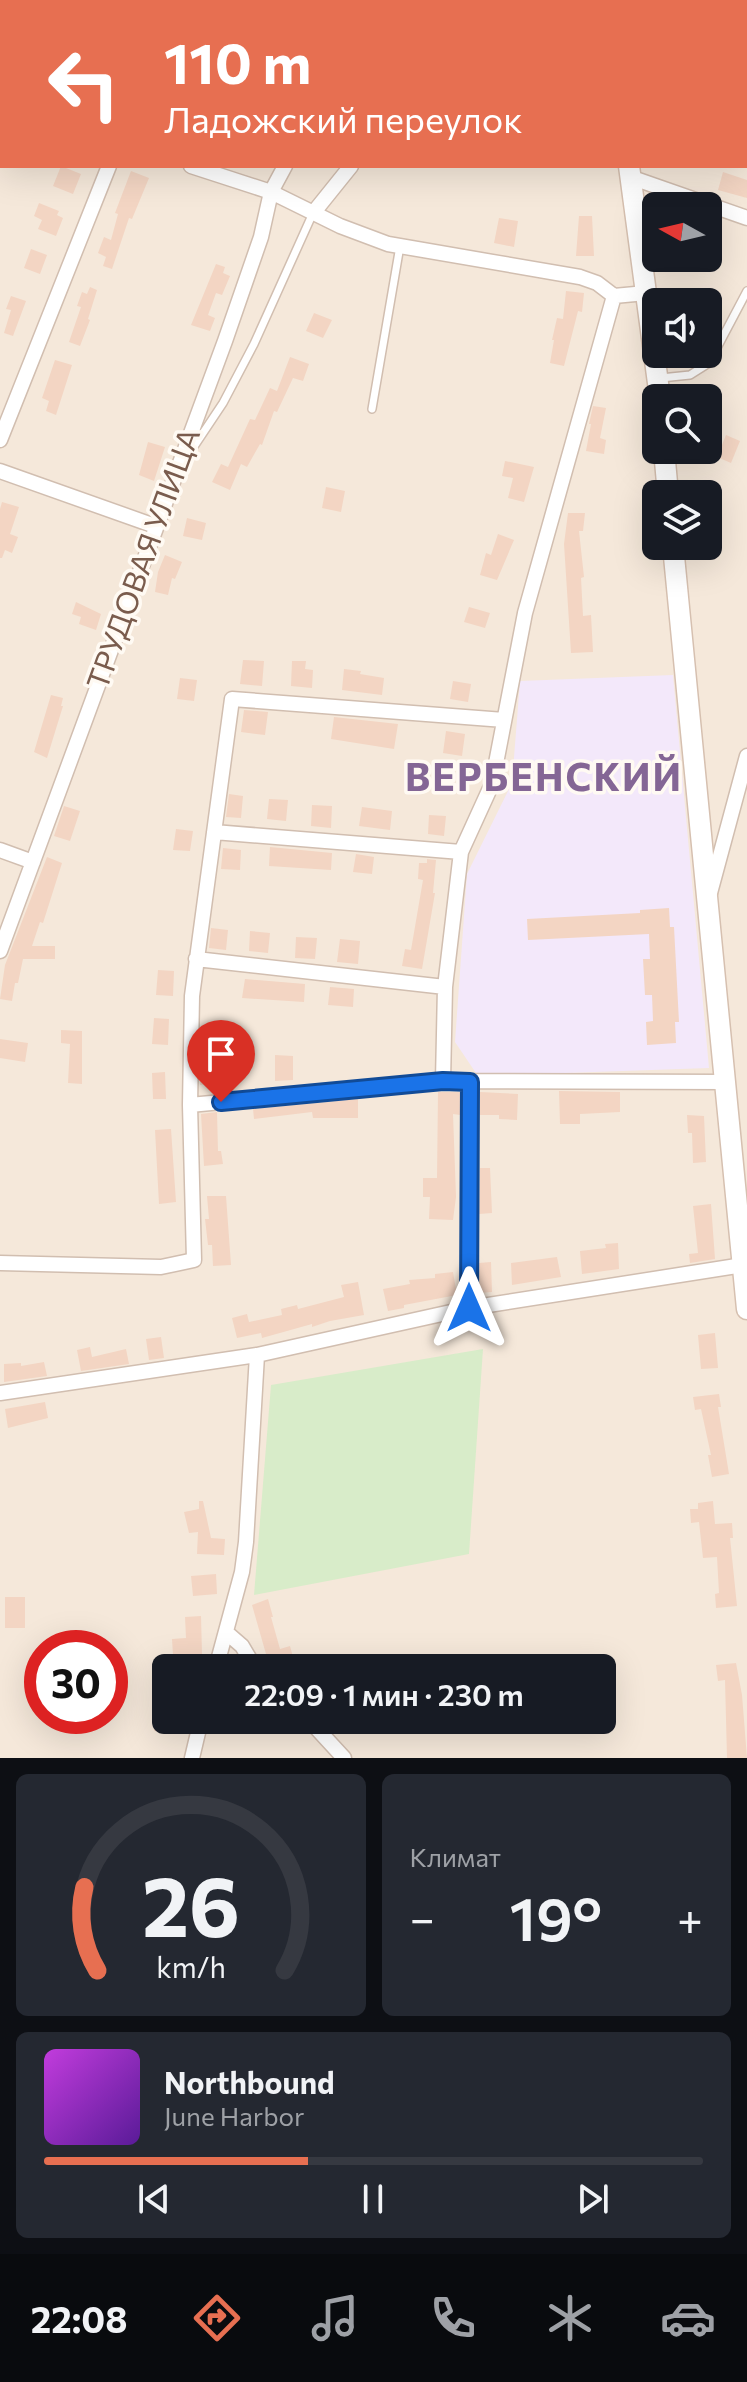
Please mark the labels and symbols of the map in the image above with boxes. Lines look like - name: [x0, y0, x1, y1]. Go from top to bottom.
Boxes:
- north arrow: [642, 192, 722, 272]
- street label: ТРУДОВАЯ УЛИЦА: [77, 423, 206, 694]
- district label: ВЕРБЕНСКИЙ: [405, 752, 683, 799]
- pin: [187, 1020, 255, 1102]
- position arrow: [427, 1266, 511, 1350]
- speed limit sign: 30: [24, 1630, 128, 1734]

